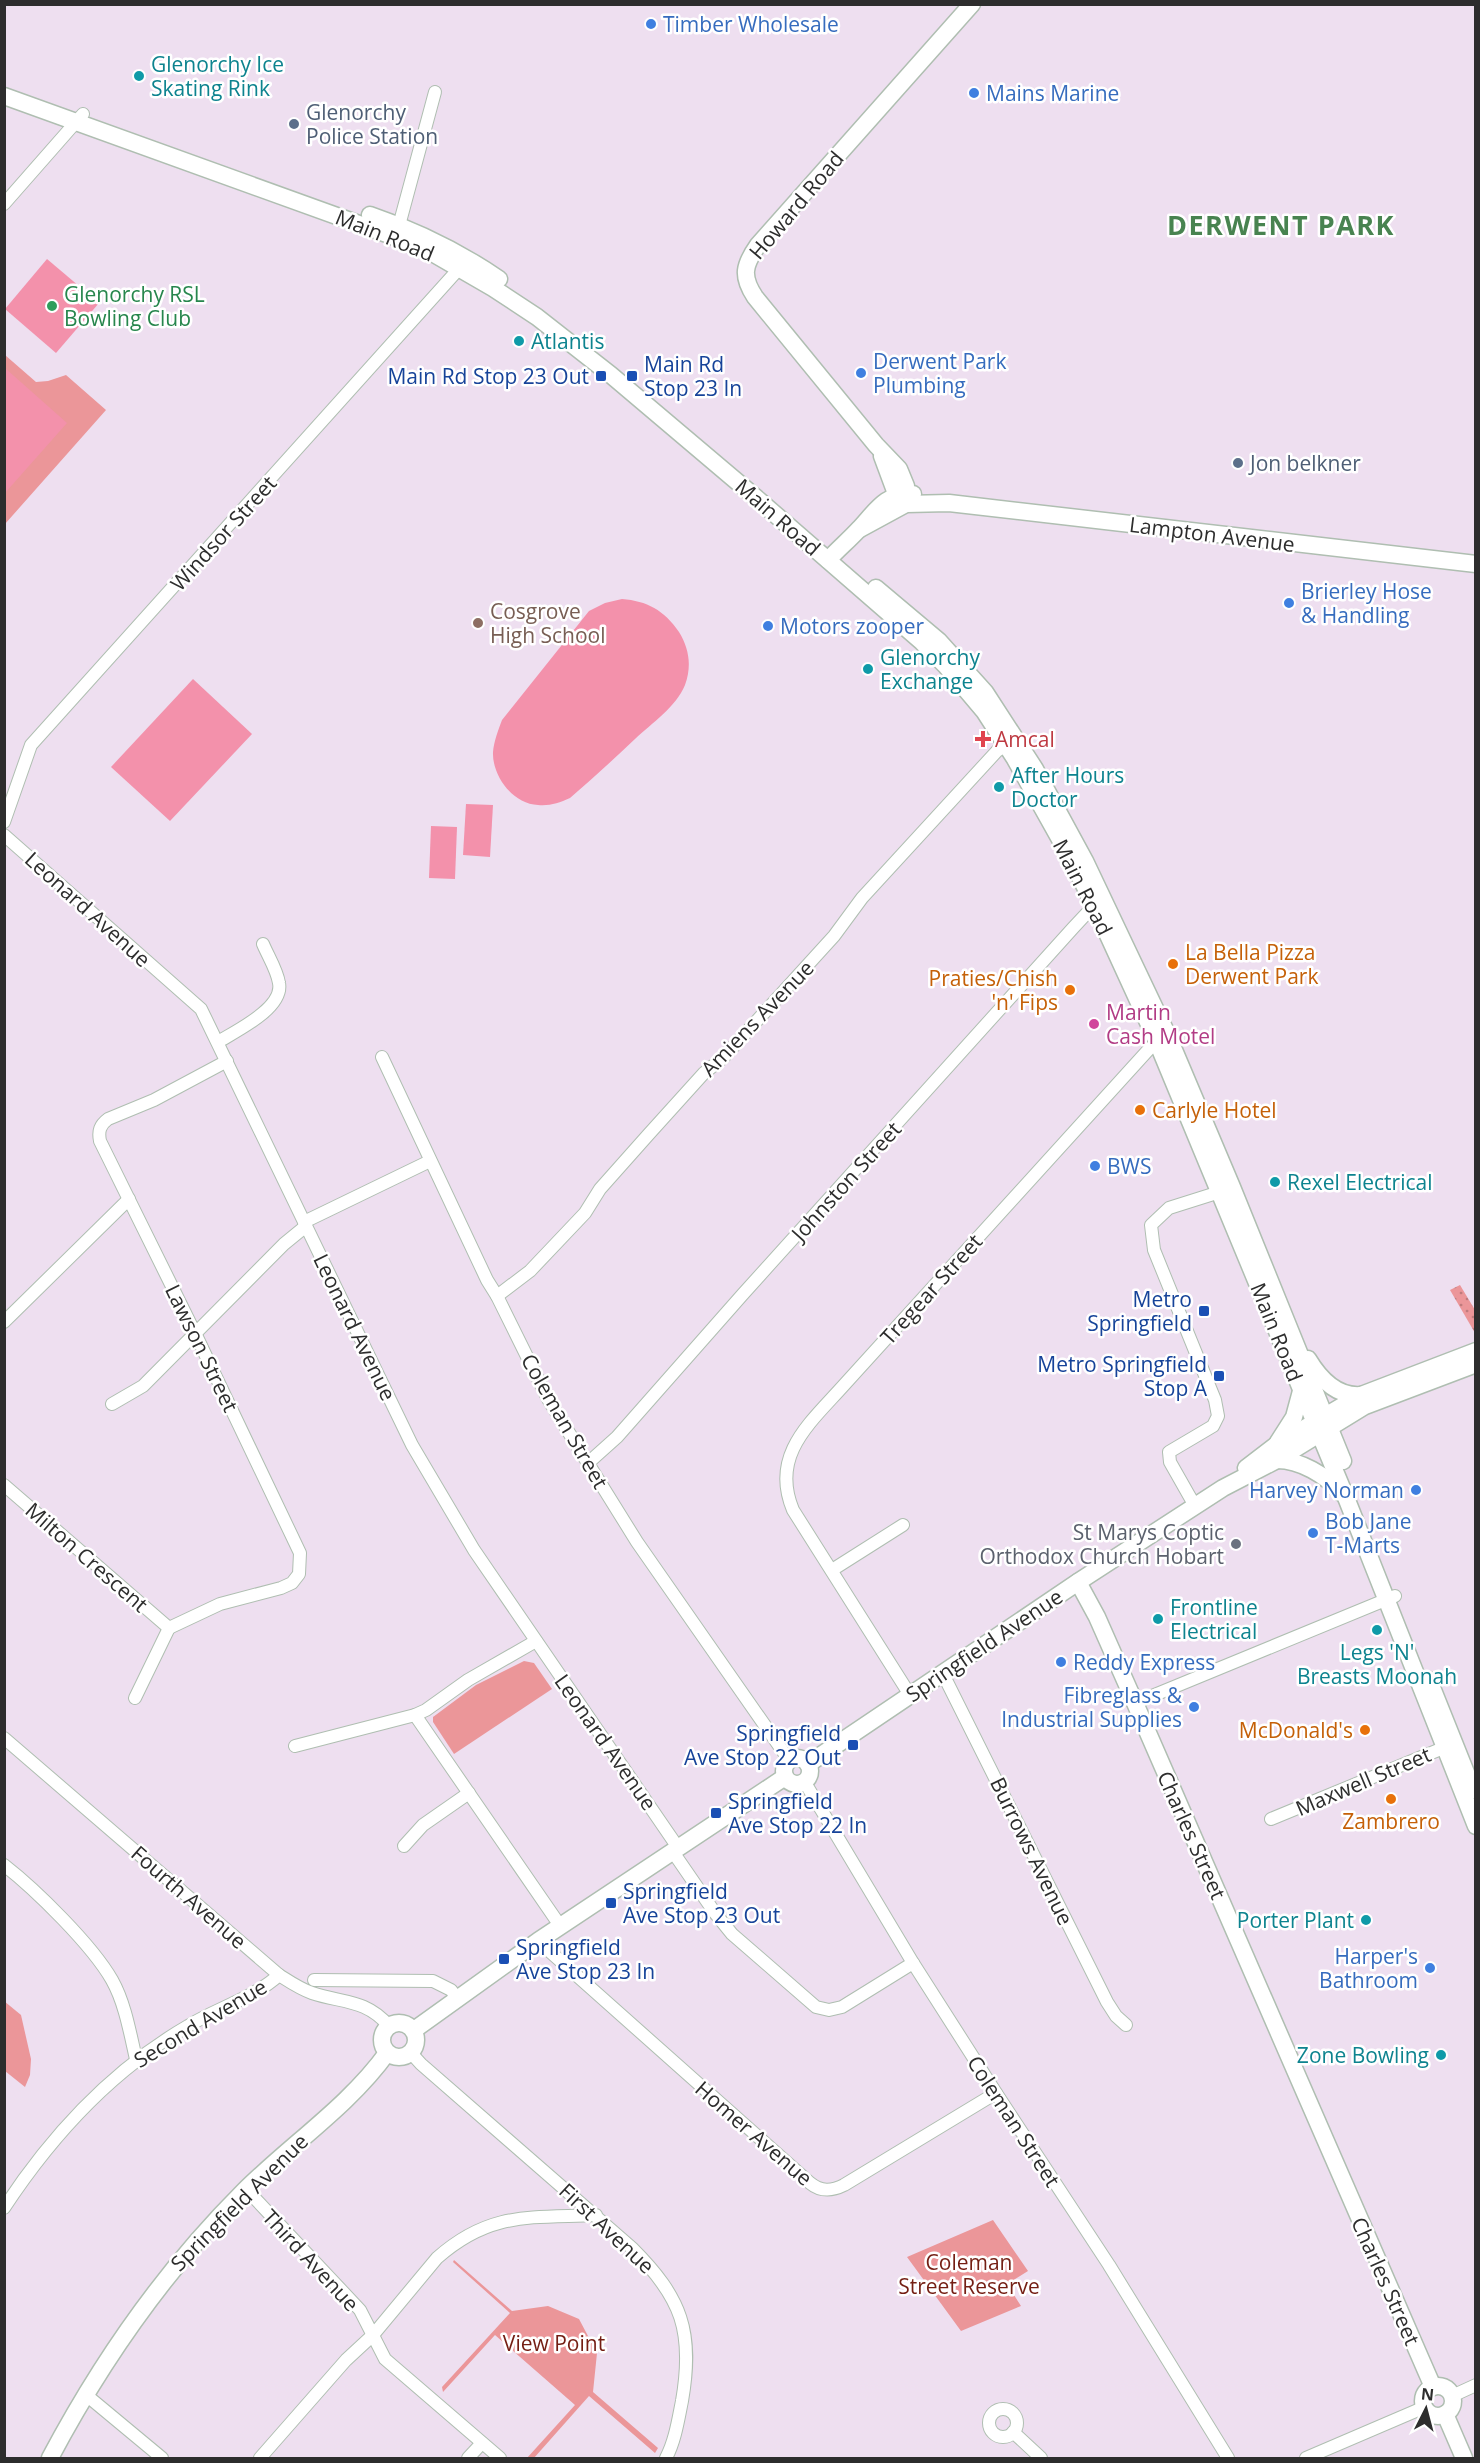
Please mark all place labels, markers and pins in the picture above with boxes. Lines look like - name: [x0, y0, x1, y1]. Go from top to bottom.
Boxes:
- place label: Timber Wholesale: [663, 10, 839, 38]
- marker: Timber Wholesale: [644, 17, 658, 31]
- place label: Glenorchy Ice Skating Rink: [151, 50, 284, 102]
- marker: Glenorchy Ice Skating Rink: [132, 69, 146, 83]
- place label: Mains Marine: [986, 79, 1119, 107]
- marker: Mains Marine: [967, 86, 981, 100]
- place label: Glenorchy Police Station: [306, 98, 438, 150]
- marker: Glenorchy Police Station: [287, 117, 301, 131]
- place label: Glenorchy RSL Bowling Club: [64, 280, 205, 332]
- marker: Glenorchy RSL Bowling Club: [45, 299, 59, 313]
- place label: Atlantis: [531, 327, 604, 355]
- marker: Atlantis: [512, 334, 526, 348]
- place label: Derwent Park Plumbing: [873, 347, 1006, 399]
- place label: Main Rd Stop 23 In: [644, 350, 742, 402]
- place label: Main Rd Stop 23 Out: [387, 362, 589, 390]
- marker: Derwent Park Plumbing: [854, 366, 868, 380]
- marker: Main Rd Stop 23 Out: [594, 369, 608, 383]
- marker: Main Rd Stop 23 In: [625, 369, 639, 383]
- place label: Jon belkner: [1248, 449, 1361, 477]
- marker: Jon belkner: [1231, 456, 1245, 470]
- place label: Brierley Hose & Handling: [1301, 577, 1432, 629]
- marker: Brierley Hose & Handling: [1282, 596, 1296, 610]
- place label: Cosgrove High School: [490, 597, 606, 649]
- place label: Motors zooper: [780, 612, 924, 640]
- marker: Cosgrove High School: [471, 616, 485, 630]
- marker: Motors zooper: [761, 619, 775, 633]
- place label: Glenorchy Exchange: [880, 643, 980, 695]
- marker: Glenorchy Exchange: [861, 662, 875, 676]
- place label: Amcal: [995, 725, 1055, 753]
- marker: Amcal: [976, 732, 990, 746]
- place label: After Hours Doctor: [1011, 761, 1124, 813]
- marker: After Hours Doctor: [992, 780, 1006, 794]
- place label: La Bella Pizza Derwent Park: [1185, 938, 1318, 990]
- marker: La Bella Pizza Derwent Park: [1166, 957, 1180, 971]
- place label: Praties/Chish 'n' Fips: [929, 964, 1058, 1016]
- marker: Praties/Chish 'n' Fips: [1063, 983, 1077, 997]
- place label: Martin Cash Motel: [1106, 998, 1215, 1050]
- marker: Martin Cash Motel: [1087, 1017, 1101, 1031]
- place label: Carlyle Hotel: [1152, 1096, 1277, 1124]
- marker: Carlyle Hotel: [1133, 1103, 1147, 1117]
- place label: BWS: [1107, 1152, 1151, 1180]
- marker: BWS: [1088, 1159, 1102, 1173]
- place label: Rexel Electrical: [1287, 1168, 1433, 1196]
- marker: Rexel Electrical: [1268, 1175, 1282, 1189]
- place label: Metro Springfield: [1087, 1285, 1192, 1337]
- marker: Metro Springfield: [1197, 1304, 1211, 1318]
- place label: Metro Springfield Stop A: [1037, 1350, 1208, 1402]
- marker: Metro Springfield Stop A: [1212, 1369, 1226, 1383]
- place label: Harvey Norman: [1249, 1476, 1404, 1504]
- marker: Harvey Norman: [1409, 1483, 1423, 1497]
- place label: Bob Jane T-Marts: [1325, 1507, 1411, 1559]
- place label: St Marys Coptic Orthodox Church Hobart: [979, 1518, 1224, 1570]
- marker: Bob Jane T-Marts: [1306, 1526, 1320, 1540]
- marker: St Marys Coptic Orthodox Church Hobart: [1229, 1537, 1243, 1551]
- place label: Frontline Electrical: [1170, 1593, 1258, 1645]
- marker: Frontline Electrical: [1151, 1612, 1165, 1626]
- marker: Legs 'N' Breasts Moonah: [1370, 1623, 1384, 1637]
- place label: Legs 'N' Breasts Moonah: [1297, 1638, 1457, 1690]
- place label: Reddy Express: [1073, 1648, 1215, 1676]
- marker: Reddy Express: [1054, 1655, 1068, 1669]
- place label: Fibreglass & Industrial Supplies: [1001, 1681, 1183, 1733]
- marker: Fibreglass & Industrial Supplies: [1187, 1700, 1201, 1714]
- place label: McDonald's: [1239, 1716, 1353, 1744]
- place label: Springfield Ave Stop 22 Out: [684, 1719, 841, 1771]
- marker: McDonald's: [1358, 1723, 1372, 1737]
- marker: Springfield Ave Stop 22 Out: [846, 1738, 860, 1752]
- place label: Springfield Ave Stop 22 In: [728, 1787, 867, 1839]
- marker: Zambrero: [1384, 1792, 1398, 1806]
- marker: Springfield Ave Stop 22 In: [709, 1806, 723, 1820]
- place label: Zambrero: [1342, 1807, 1440, 1835]
- place label: Springfield Ave Stop 23 Out: [623, 1877, 780, 1929]
- marker: Springfield Ave Stop 23 Out: [604, 1896, 618, 1910]
- place label: Porter Plant: [1237, 1906, 1354, 1934]
- marker: Porter Plant: [1359, 1913, 1373, 1927]
- place label: Springfield Ave Stop 23 In: [516, 1933, 655, 1985]
- place label: Harper's Bathroom: [1319, 1942, 1418, 1994]
- marker: Springfield Ave Stop 23 In: [497, 1952, 511, 1966]
- marker: Harper's Bathroom: [1423, 1961, 1437, 1975]
- place label: Zone Bowling: [1297, 2041, 1429, 2069]
- marker: Zone Bowling: [1434, 2048, 1448, 2062]

